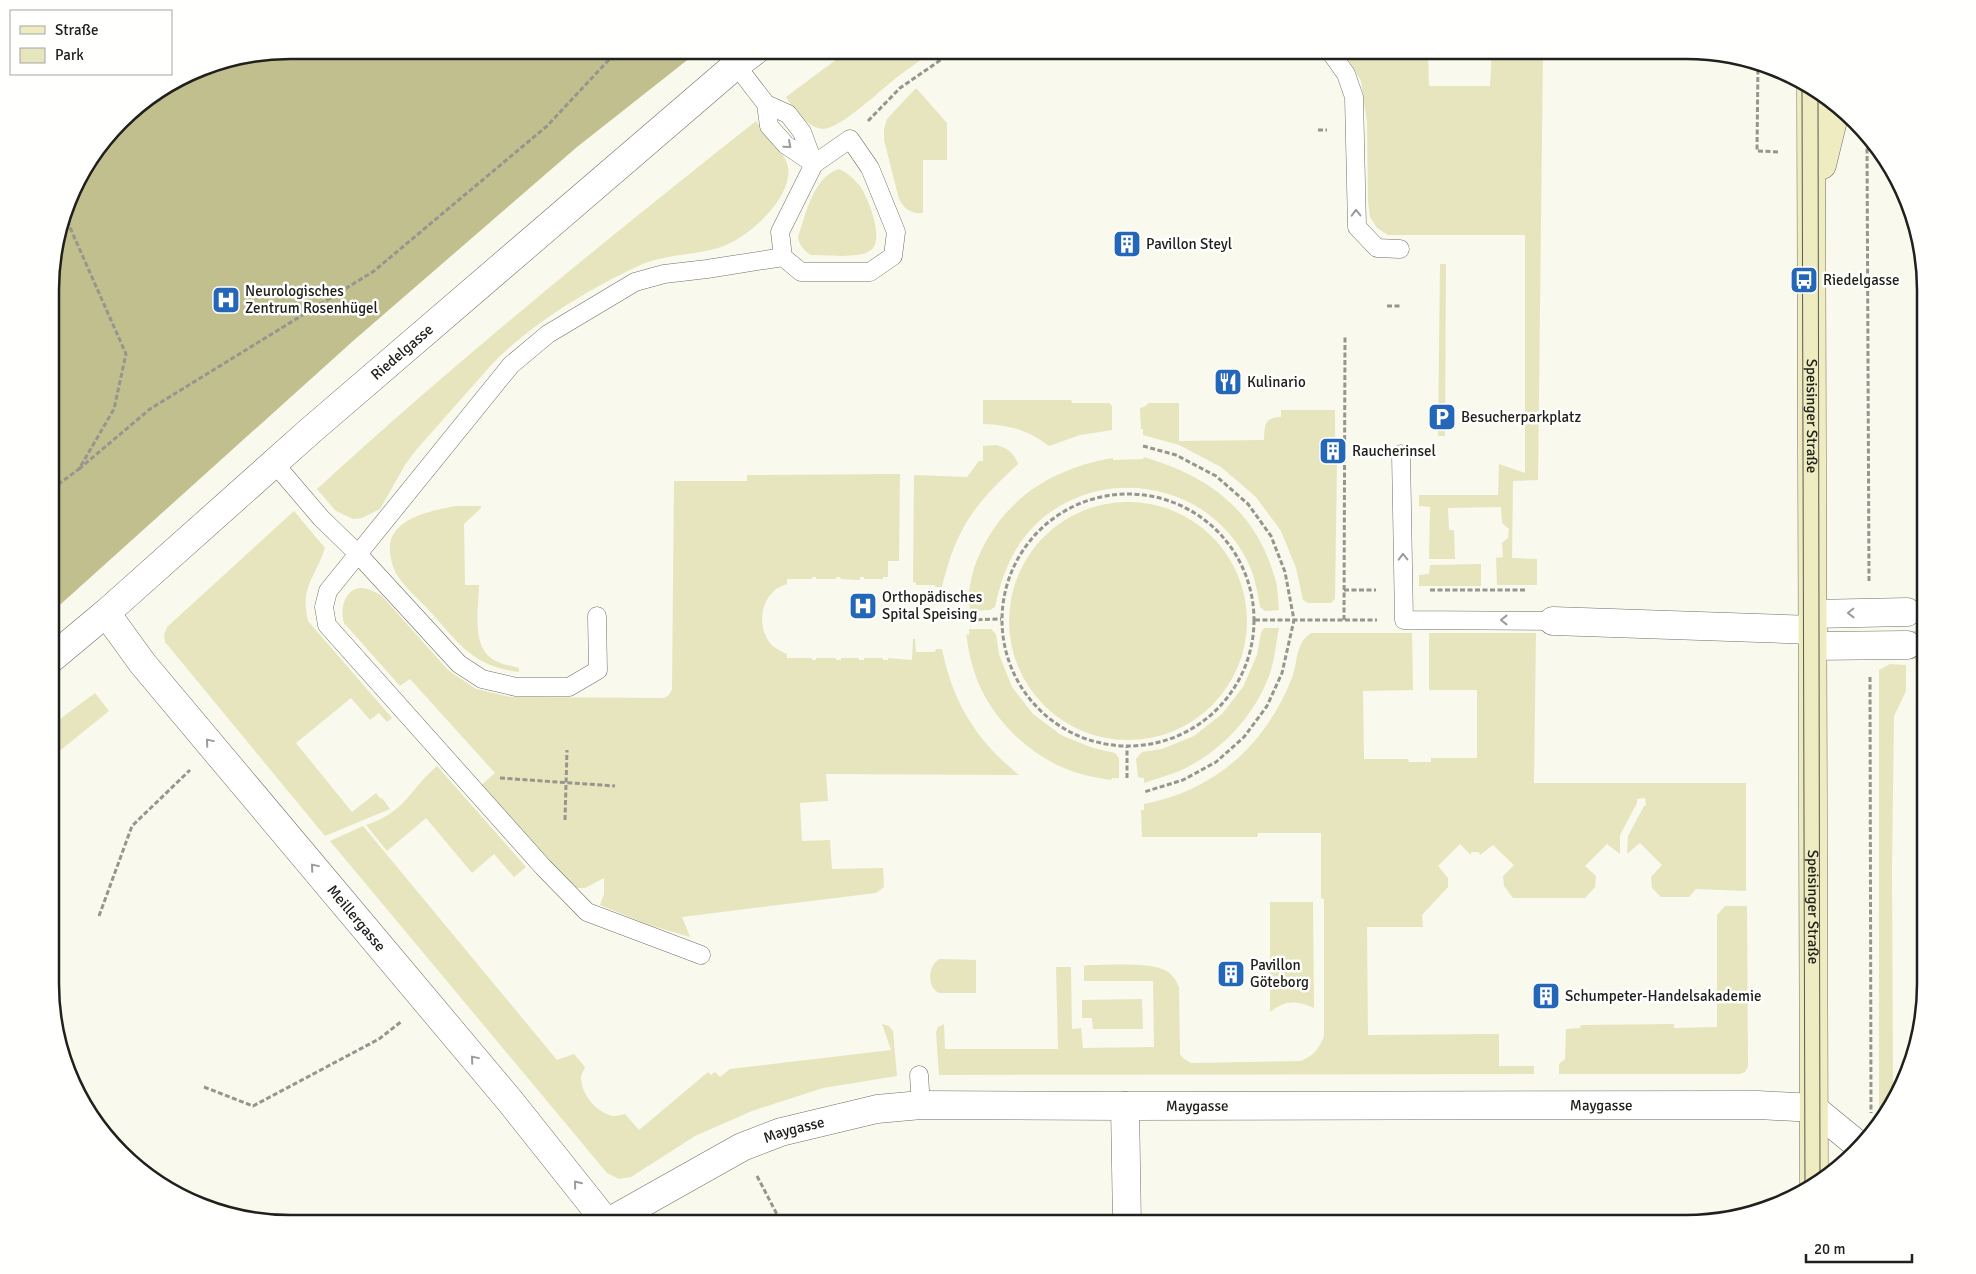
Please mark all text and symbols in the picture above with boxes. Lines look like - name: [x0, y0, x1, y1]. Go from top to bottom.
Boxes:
- legend: [10, 10, 172, 75]
- text: Straße: [55, 21, 99, 39]
- text: Park: [55, 46, 84, 64]
- one-way arrow: [782, 139, 791, 148]
- one-way arrow: [1351, 209, 1362, 217]
- building icon: Pavillon Steyl: [1112, 229, 1142, 259]
- place label: Pavillon Steyl: [1146, 235, 1232, 253]
- bus stop icon: Riedelgasse: [1789, 265, 1819, 295]
- place label: Riedelgasse: [1823, 271, 1900, 289]
- place label: Neurologisches Zentrum Rosenhügel: [245, 282, 378, 317]
- hospital icon: Neurologisches Zentrum Rosenhügel: [211, 285, 241, 315]
- street label: Riedelgasse: [367, 320, 437, 384]
- street label: Speisinger Straße: [1803, 359, 1821, 473]
- restaurant icon: Kulinario: [1213, 367, 1243, 397]
- place label: Kulinario: [1247, 373, 1306, 391]
- parking icon: Besucherparkplatz: [1427, 402, 1457, 432]
- place label: Besucherparkplatz: [1461, 408, 1581, 426]
- building icon: Raucherinsel: [1318, 436, 1348, 466]
- place label: Raucherinsel: [1352, 442, 1436, 460]
- one-way arrow: [1398, 553, 1408, 561]
- place label: Orthopädisches Spital Speising: [882, 588, 983, 623]
- hospital icon: Orthopädisches Spital Speising: [848, 591, 878, 621]
- one-way arrow: [1847, 608, 1854, 618]
- one-way arrow: [1500, 615, 1508, 625]
- one-way arrow: [206, 739, 215, 748]
- street label: Speisinger Straße: [1804, 850, 1822, 964]
- one-way arrow: [311, 864, 319, 873]
- street label: Meillergasse: [323, 881, 390, 955]
- place label: Pavillon Göteborg: [1250, 956, 1309, 991]
- building icon: Pavillon Göteborg: [1216, 959, 1246, 989]
- building icon: Schumpeter-Handelsakademie: [1531, 981, 1561, 1011]
- place label: Schumpeter-Handelsakademie: [1565, 987, 1762, 1005]
- one-way arrow: [471, 1055, 480, 1064]
- street label: Maygasse: [1570, 1096, 1632, 1114]
- street label: Maygasse: [1166, 1097, 1228, 1115]
- street label: Maygasse: [761, 1113, 826, 1147]
- one-way arrow: [574, 1181, 583, 1190]
- scale bar: [1806, 1232, 1912, 1264]
- text: 20 m: [1814, 1240, 1845, 1258]

